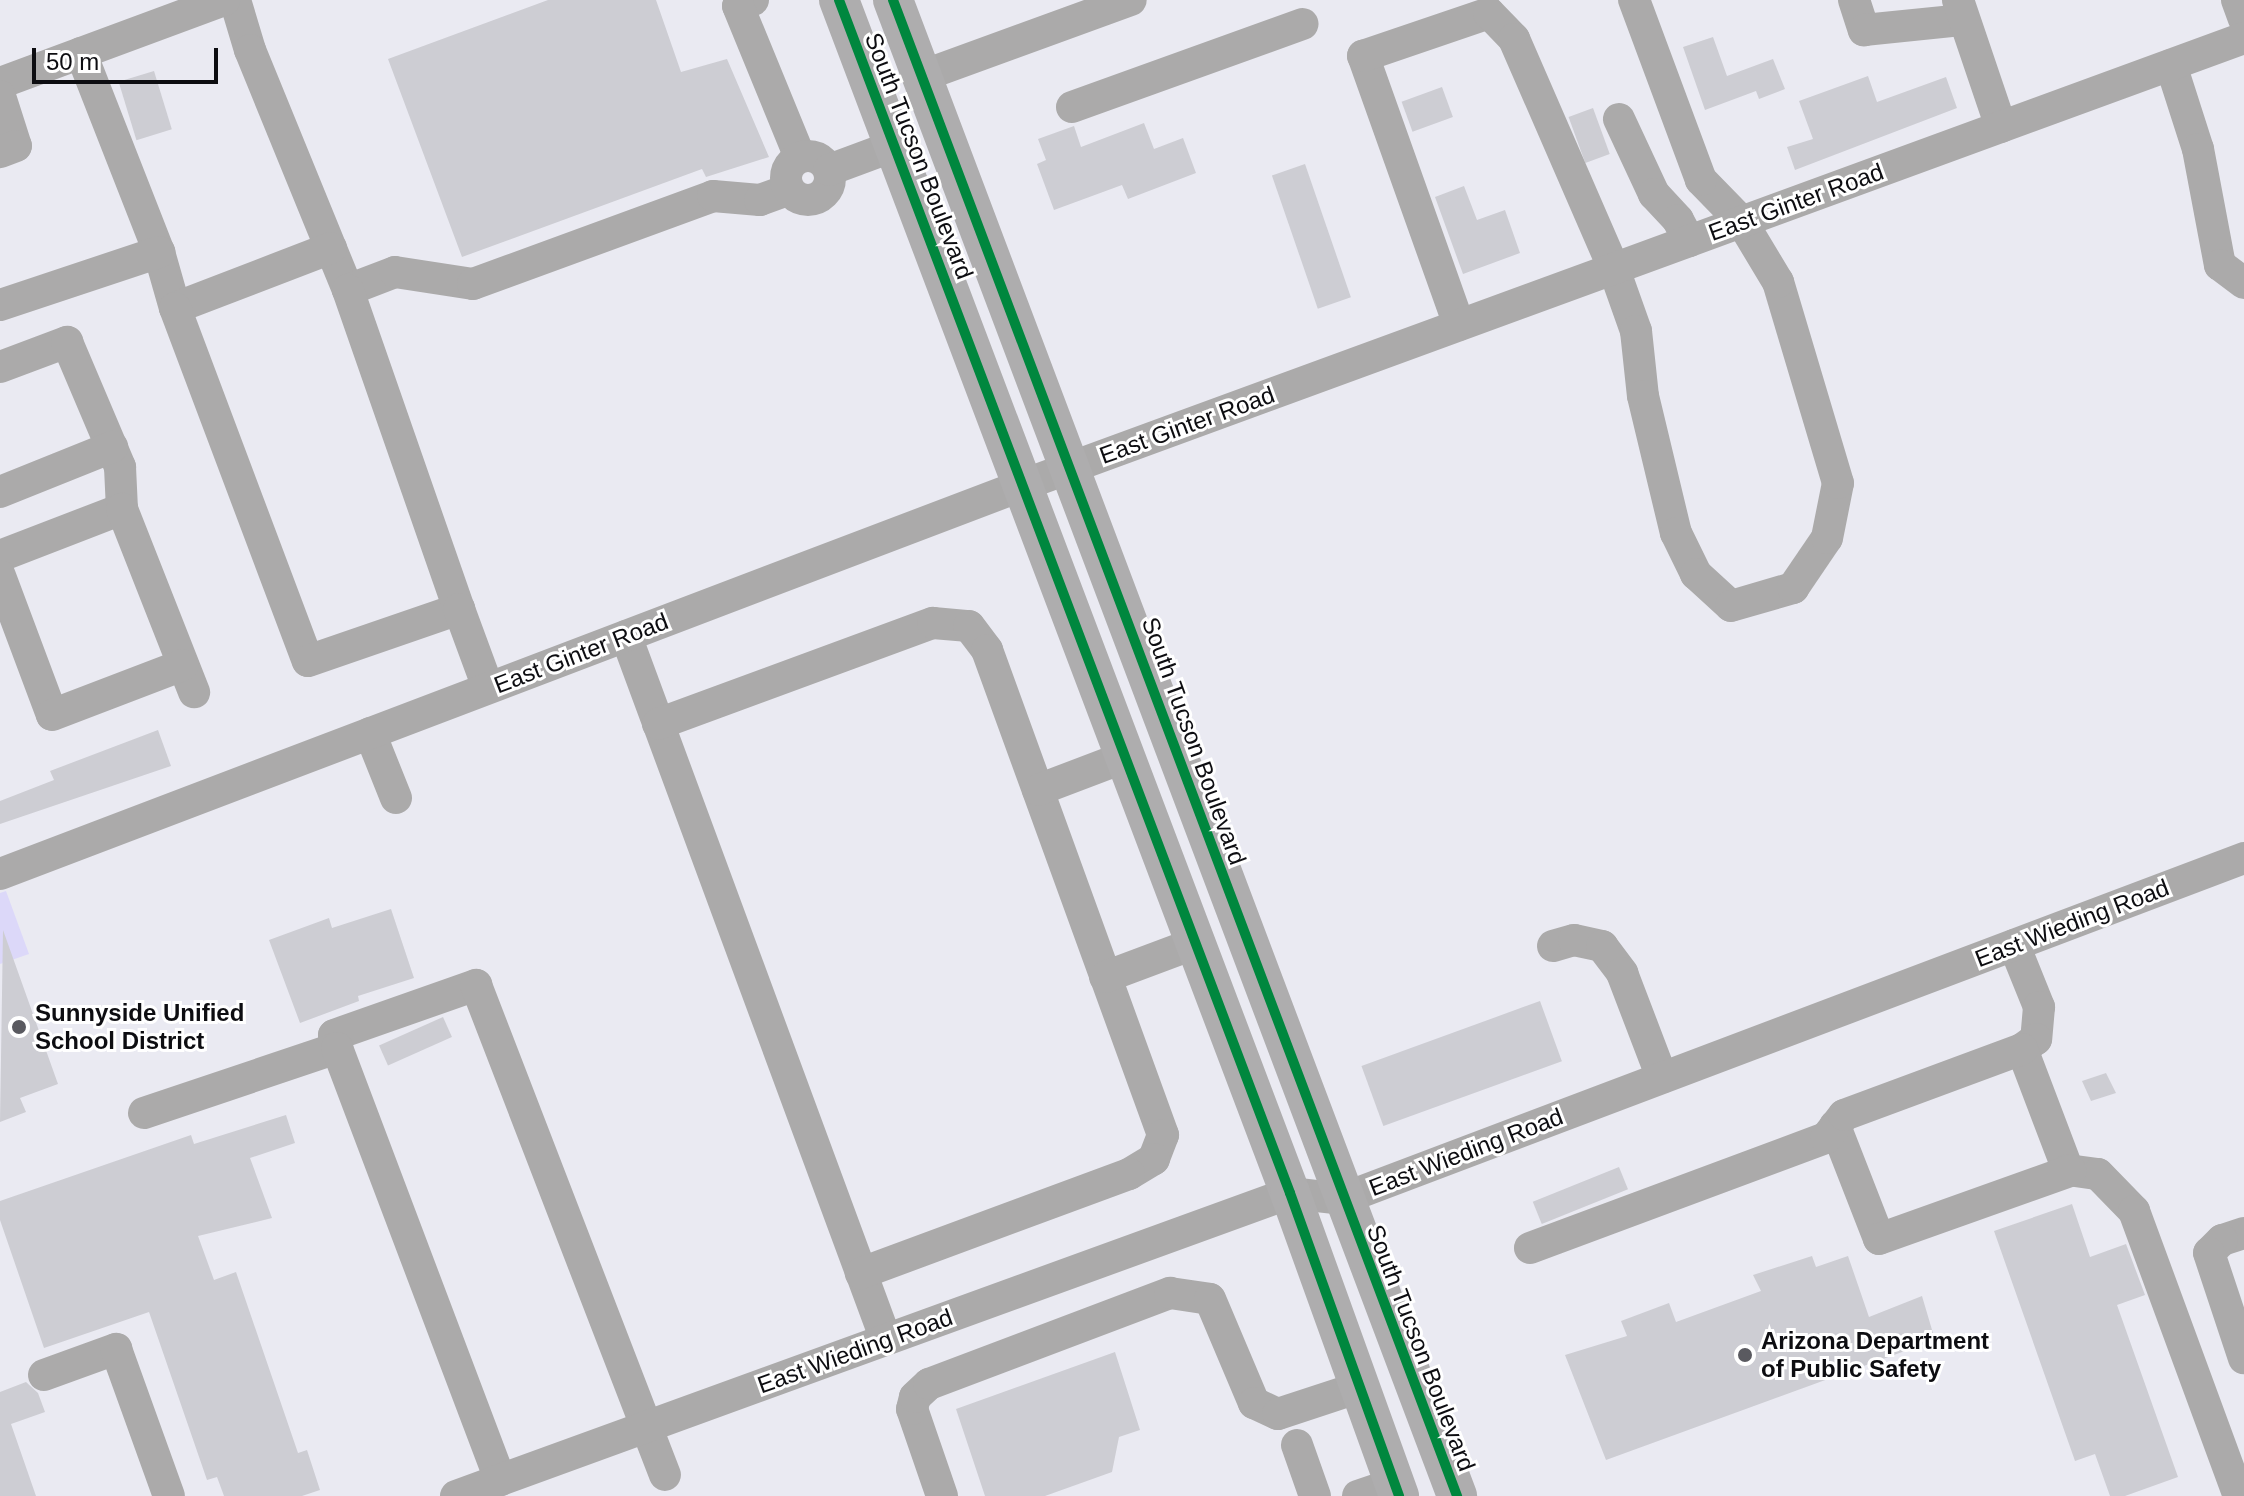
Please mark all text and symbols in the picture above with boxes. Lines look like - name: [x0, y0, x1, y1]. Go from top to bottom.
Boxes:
- street label: South Tucson Boulevard: [859, 29, 979, 283]
- scale bar: [36, 32, 222, 82]
- text: 50 m: [46, 48, 99, 75]
- street label: East Ginter Road: [1705, 157, 1887, 247]
- street label: East Ginter Road: [1096, 380, 1278, 470]
- street label: East Ginter Road: [490, 607, 672, 699]
- street label: South Tucson Boulevard: [1136, 613, 1252, 869]
- street label: East Wieding Road: [1971, 873, 2173, 973]
- place label: Sunnyside Unified School District: [35, 999, 244, 1055]
- marker: Sunnyside Unified School District: [10, 1018, 28, 1036]
- street label: East Wieding Road: [1365, 1102, 1567, 1202]
- street label: South Tucson Boulevard: [1361, 1221, 1481, 1475]
- street label: East Wieding Road: [754, 1302, 956, 1400]
- place label: Arizona Department of Public Safety: [1761, 1327, 1989, 1383]
- marker: Arizona Department of Public Safety: [1736, 1346, 1754, 1364]

